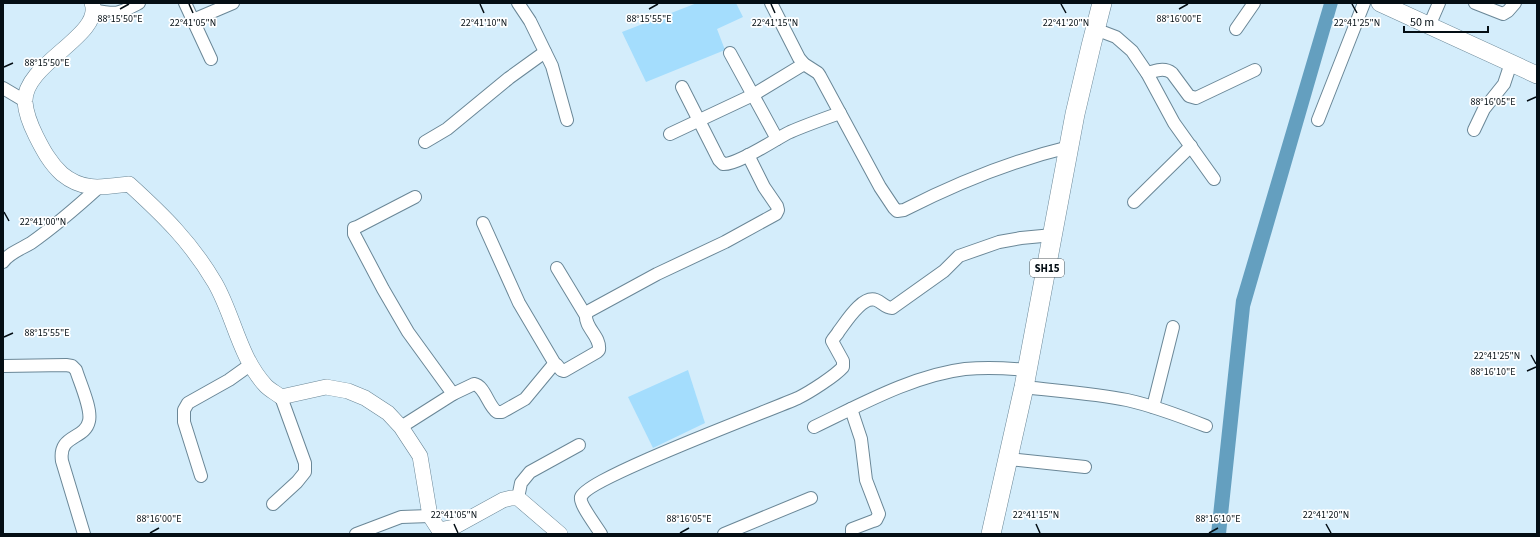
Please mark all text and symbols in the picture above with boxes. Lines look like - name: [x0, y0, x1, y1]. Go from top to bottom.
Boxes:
- scale bar: [1404, 8, 1488, 34]
- text: 88°15'50"E: [97, 12, 143, 26]
- text: 88°15'55"E: [626, 12, 672, 26]
- text: 88°16'00"E: [1156, 12, 1202, 26]
- text: 50 m: [1410, 14, 1434, 31]
- text: 22°41'05"N: [170, 16, 216, 30]
- text: 22°41'10"N: [461, 16, 507, 30]
- text: 22°41'15"N: [752, 16, 798, 30]
- text: 22°41'20"N: [1043, 16, 1089, 30]
- text: 22°41'25"N: [1334, 16, 1380, 30]
- text: 88°15'50"E: [24, 56, 70, 70]
- text: 88°16'05"E: [1470, 95, 1516, 109]
- text: 22°41'00"N: [20, 215, 66, 229]
- road number: SH15: [1030, 259, 1064, 277]
- text: 88°15'55"E: [24, 326, 70, 340]
- text: 22°41'25"N: [1474, 349, 1520, 363]
- text: 88°16'10"E: [1470, 365, 1516, 379]
- text: 22°41'05"N: [431, 508, 477, 522]
- text: 22°41'15"N: [1013, 508, 1059, 522]
- text: 22°41'20"N: [1303, 508, 1349, 522]
- text: 88°16'00"E: [136, 512, 182, 526]
- text: 88°16'05"E: [666, 512, 712, 526]
- text: 88°16'10"E: [1195, 512, 1241, 526]

